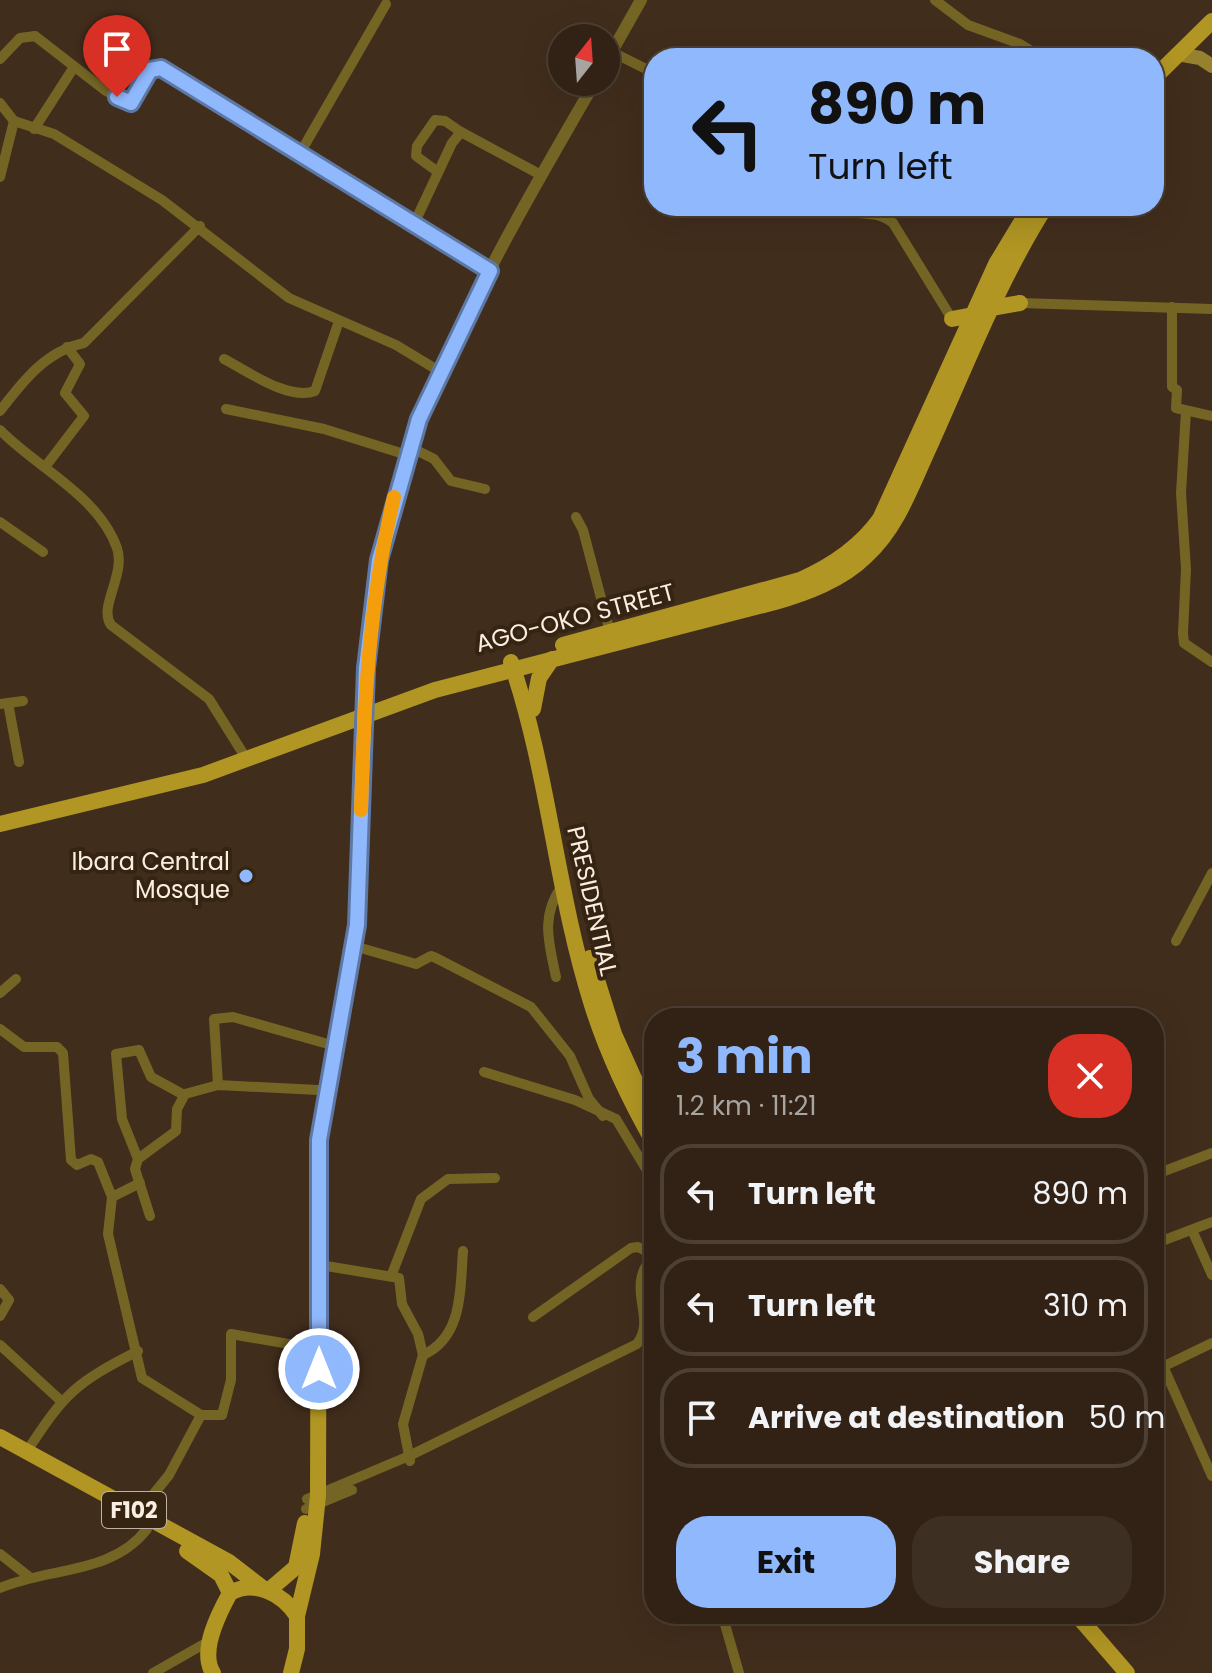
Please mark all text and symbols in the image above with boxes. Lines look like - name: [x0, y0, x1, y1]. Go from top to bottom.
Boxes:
- pin: [83, 15, 151, 97]
- north arrow: [548, 24, 620, 96]
- map controls: [548, 24, 620, 96]
- icon: arrive: [95, 27, 139, 71]
- text: 890 m: [808, 65, 986, 144]
- icon: left: [676, 80, 780, 184]
- text: Turn left: [808, 141, 953, 192]
- street label: AGO-OKO STREET: [472, 575, 678, 660]
- street label: PRESIDENTIAL: [559, 823, 626, 979]
- place label: Ibara Central Mosque: [71, 845, 230, 906]
- marker: Ibara Central Mosque: [237, 867, 255, 885]
- text: 3 min: [676, 1023, 813, 1090]
- button: close: [1048, 1034, 1132, 1118]
- text: 1.2 km · 11:21: [676, 1088, 817, 1124]
- icon: left: [680, 1172, 724, 1216]
- text: Turn left: [748, 1172, 876, 1215]
- text: 890 m: [1032, 1172, 1128, 1215]
- icon: left: [680, 1284, 724, 1328]
- text: Turn left: [748, 1284, 876, 1327]
- text: 310 m: [1043, 1284, 1128, 1327]
- position arrow: [277, 1327, 361, 1411]
- icon: arrive: [680, 1396, 724, 1440]
- text: Arrive at destination: [748, 1396, 1065, 1439]
- text: 50 m: [1089, 1396, 1165, 1439]
- road number: F102: [102, 1492, 166, 1528]
- button: Exit: [676, 1516, 896, 1608]
- button: Share: [912, 1516, 1132, 1608]

